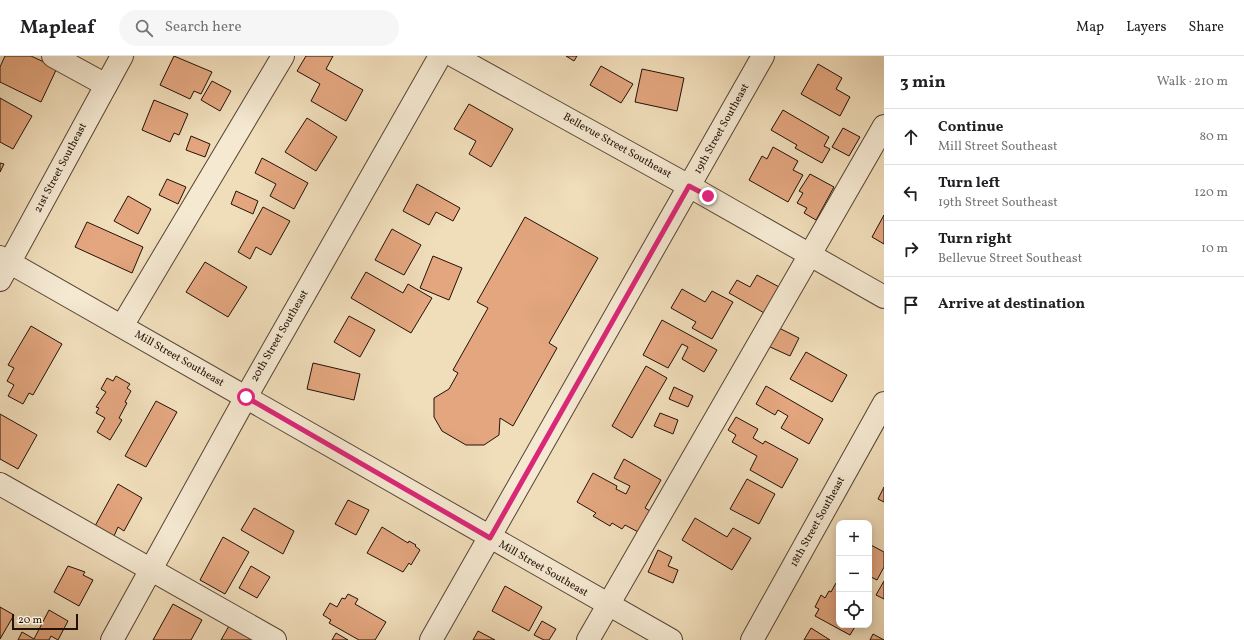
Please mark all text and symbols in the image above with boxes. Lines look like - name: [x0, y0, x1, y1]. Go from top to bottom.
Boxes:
- search box: [119, 10, 399, 46]
- text: Mapleaf: [20, 15, 95, 41]
- icon: search: [133, 17, 155, 39]
- text: Search here: [165, 17, 242, 38]
- text: Map: [1076, 18, 1104, 37]
- text: Layers: [1126, 18, 1166, 37]
- text: Share: [1188, 18, 1224, 37]
- text: 3 min: [900, 71, 946, 94]
- text: Walk · 210 m: [1157, 73, 1228, 91]
- street label: 19th Street Southeast: [691, 81, 753, 177]
- street label: Bellevue Street Southeast: [560, 110, 674, 182]
- text: Continue: [938, 117, 1003, 138]
- street label: 21st Street Southeast: [31, 120, 91, 216]
- icon: ahead: [900, 126, 922, 148]
- text: 80 m: [1199, 128, 1228, 146]
- text: Mill Street Southeast: [938, 138, 1058, 156]
- text: Turn left: [938, 173, 1000, 194]
- icon: left: [900, 182, 922, 204]
- text: 120 m: [1194, 184, 1228, 202]
- route end: [699, 187, 717, 205]
- text: 19th Street Southeast: [938, 194, 1058, 212]
- text: Turn right: [938, 229, 1012, 250]
- icon: right: [900, 238, 922, 260]
- text: 10 m: [1201, 240, 1228, 258]
- text: Bellevue Street Southeast: [938, 250, 1082, 268]
- street label: 20th Street Southeast: [248, 287, 313, 385]
- icon: arrive: [900, 294, 922, 316]
- text: Arrive at destination: [938, 294, 1085, 315]
- street label: Mill Street Southeast: [131, 327, 227, 391]
- route start: [237, 388, 255, 406]
- street label: 18th Street Southeast: [787, 474, 849, 570]
- map controls: [836, 520, 872, 628]
- button: +: [836, 520, 872, 556]
- street label: Mill Street Southeast: [495, 537, 591, 601]
- button: −: [836, 556, 872, 592]
- button: locate: [836, 592, 872, 628]
- scale bar: [12, 612, 78, 631]
- text: 20 m: [18, 613, 42, 628]

